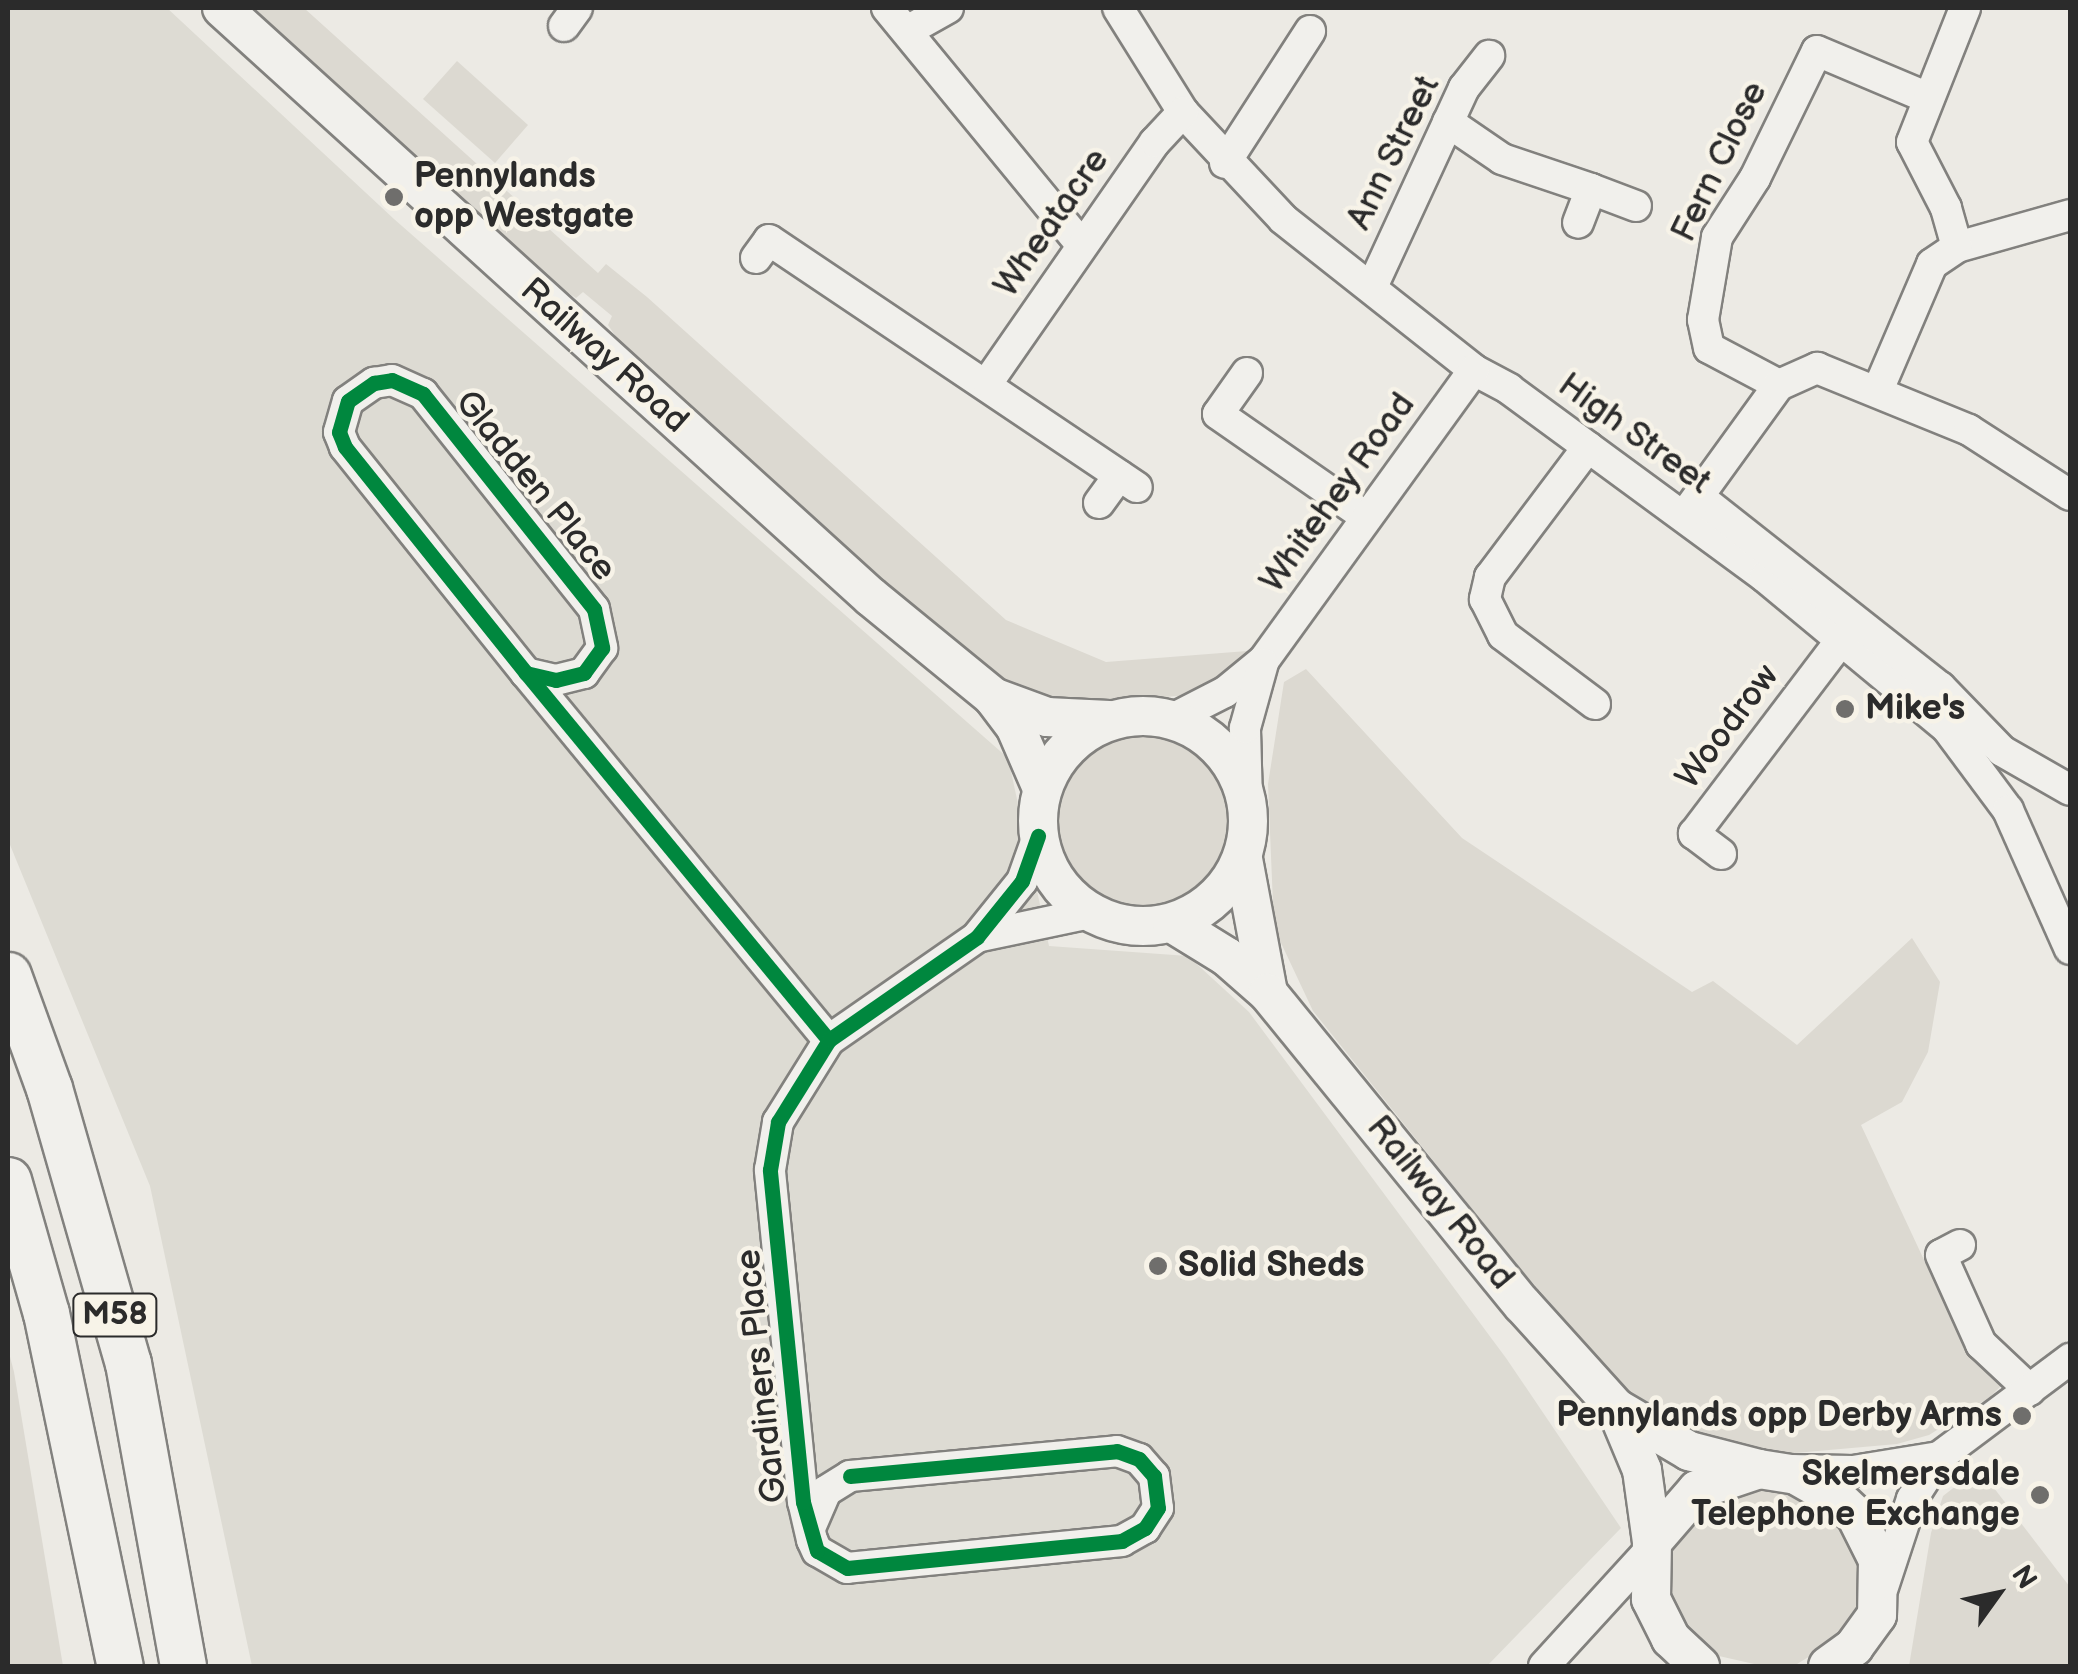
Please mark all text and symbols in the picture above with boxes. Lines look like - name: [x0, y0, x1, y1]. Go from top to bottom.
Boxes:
- street label: Ann Street: [1339, 69, 1449, 237]
- street label: Fern Close: [1663, 75, 1777, 249]
- street label: Wheatacre: [986, 141, 1118, 305]
- place label: Pennylands opp Westgate: [414, 156, 634, 238]
- marker: Pennylands opp Westgate: [383, 186, 405, 208]
- street label: Railway Road: [511, 269, 697, 443]
- street label: High Street: [1549, 364, 1719, 504]
- street label: Gladden Place: [446, 382, 624, 590]
- street label: Whitehey Road: [1251, 384, 1425, 602]
- street label: Woodrow: [1668, 657, 1788, 797]
- place label: Mike's: [1865, 688, 1965, 730]
- marker: Mike's: [1834, 698, 1856, 720]
- street label: Railway Road: [1356, 1107, 1524, 1299]
- place label: Solid Sheds: [1178, 1245, 1365, 1287]
- street label: Gardiners Place: [728, 1247, 796, 1505]
- marker: Solid Sheds: [1147, 1255, 1169, 1277]
- road number: M58: [70, 1288, 160, 1342]
- place label: Pennylands opp Derby Arms: [1555, 1395, 2002, 1437]
- marker: Pennylands opp Derby Arms: [2011, 1405, 2033, 1427]
- place label: Skelmersdale Telephone Exchange: [1691, 1454, 2020, 1536]
- marker: Skelmersdale Telephone Exchange: [2029, 1484, 2051, 1506]
- north arrow: [1948, 1544, 2048, 1644]
- text: N: [2004, 1560, 2043, 1595]

